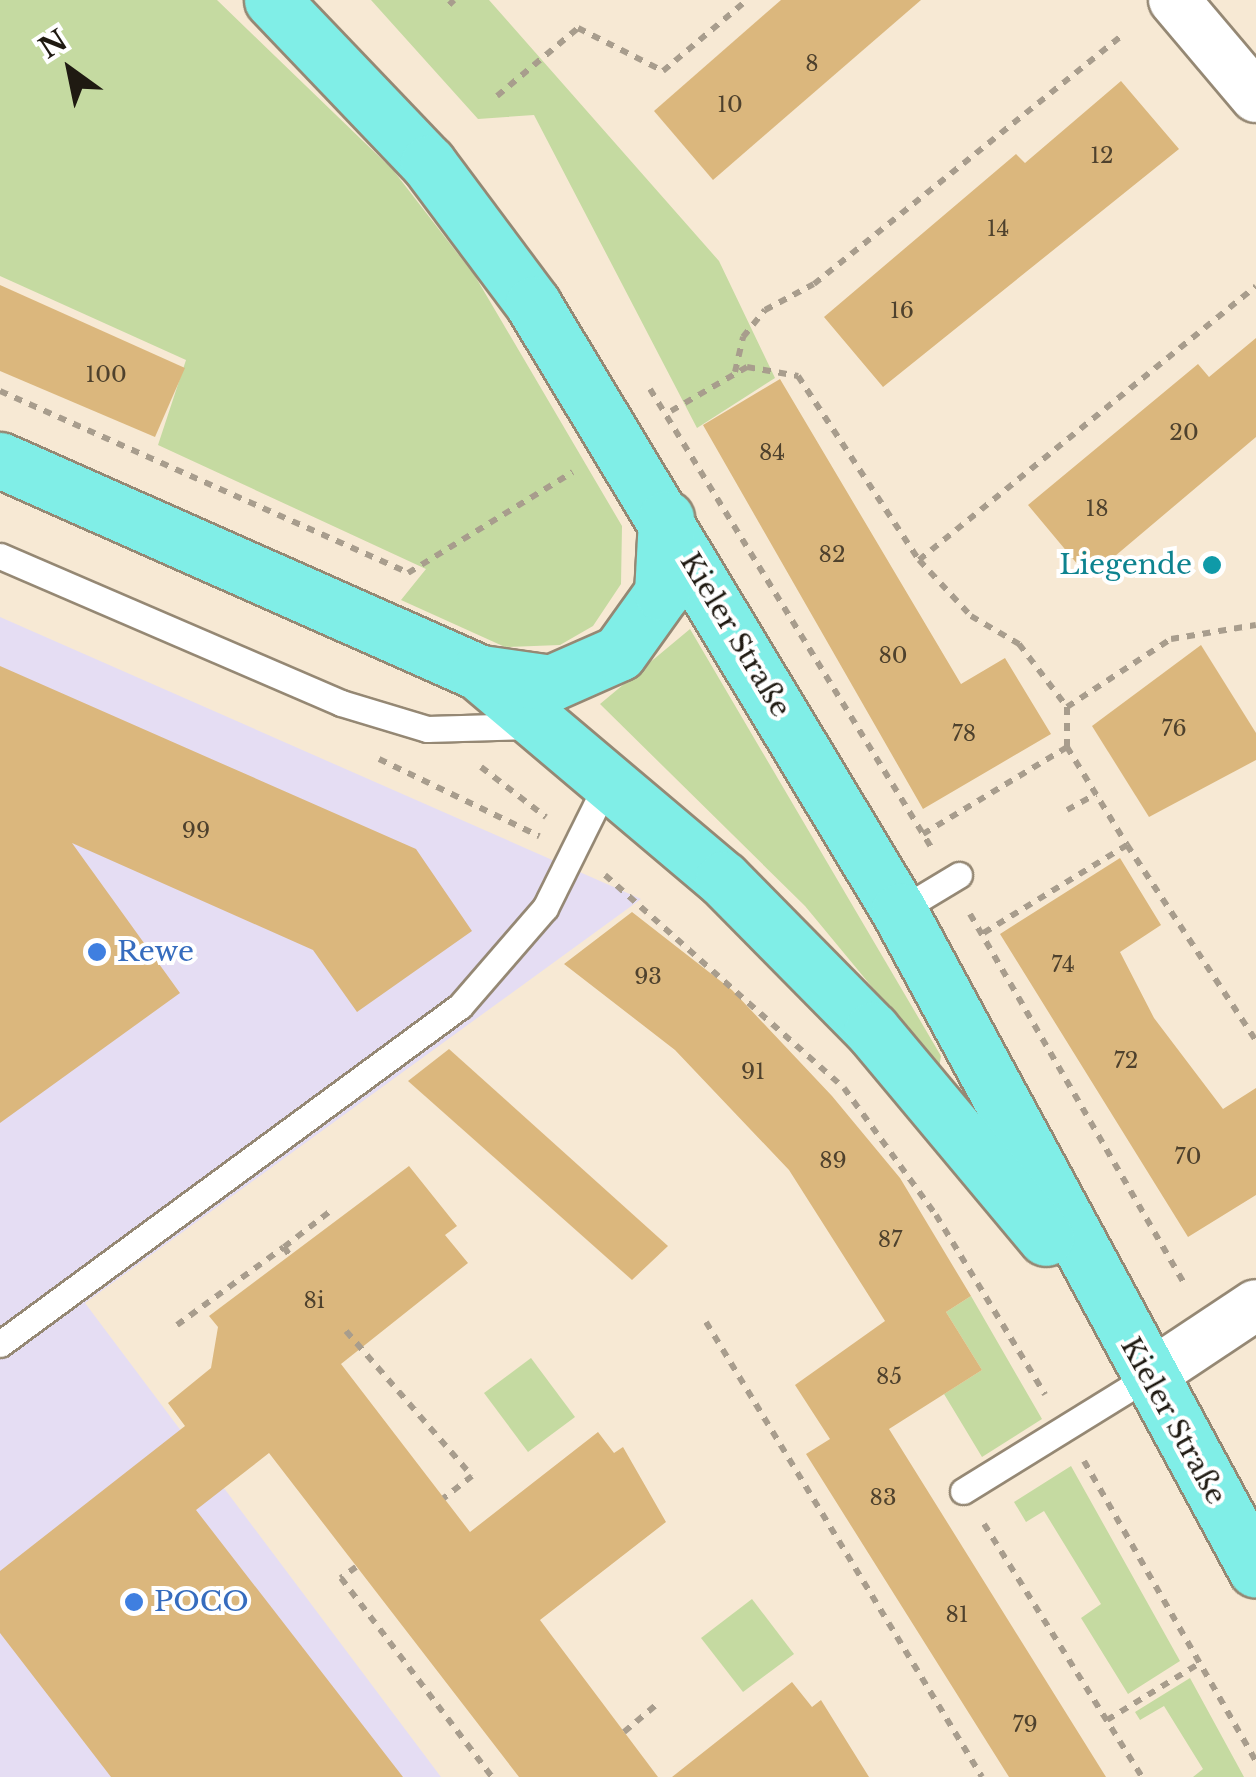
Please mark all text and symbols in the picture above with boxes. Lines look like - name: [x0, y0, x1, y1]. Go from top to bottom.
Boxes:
- north arrow: [20, 20, 120, 120]
- text: N: [33, 23, 74, 66]
- house number: 8: [805, 51, 819, 77]
- house number: 10: [717, 92, 743, 118]
- house number: 12: [1090, 143, 1114, 169]
- house number: 14: [987, 216, 1009, 242]
- house number: 16: [890, 298, 914, 324]
- house number: 100: [85, 362, 127, 388]
- house number: 20: [1169, 420, 1199, 446]
- house number: 84: [759, 440, 785, 466]
- house number: 18: [1085, 496, 1109, 522]
- house number: 82: [819, 542, 845, 568]
- street label: Kieler Straße: [673, 546, 797, 724]
- place label: Liegende: [1059, 548, 1192, 582]
- marker: Liegende: [1201, 554, 1223, 576]
- house number: 80: [878, 643, 908, 669]
- house number: 76: [1161, 716, 1187, 742]
- house number: 78: [952, 721, 976, 747]
- house number: 99: [182, 818, 210, 844]
- place label: Rewe: [117, 935, 194, 969]
- marker: Rewe: [86, 941, 108, 963]
- house number: 74: [1051, 952, 1075, 978]
- house number: 93: [634, 964, 662, 990]
- house number: 72: [1114, 1048, 1138, 1074]
- house number: 91: [741, 1059, 765, 1085]
- house number: 70: [1175, 1144, 1201, 1170]
- house number: 89: [819, 1148, 847, 1174]
- house number: 87: [878, 1227, 902, 1253]
- house number: 8i: [304, 1288, 324, 1314]
- street label: Kieler Straße: [1113, 1331, 1233, 1511]
- house number: 85: [876, 1364, 902, 1390]
- house number: 83: [870, 1485, 896, 1511]
- place label: POCO: [154, 1585, 249, 1619]
- marker: POCO: [123, 1591, 145, 1613]
- house number: 81: [945, 1602, 969, 1628]
- house number: 79: [1012, 1712, 1038, 1738]

